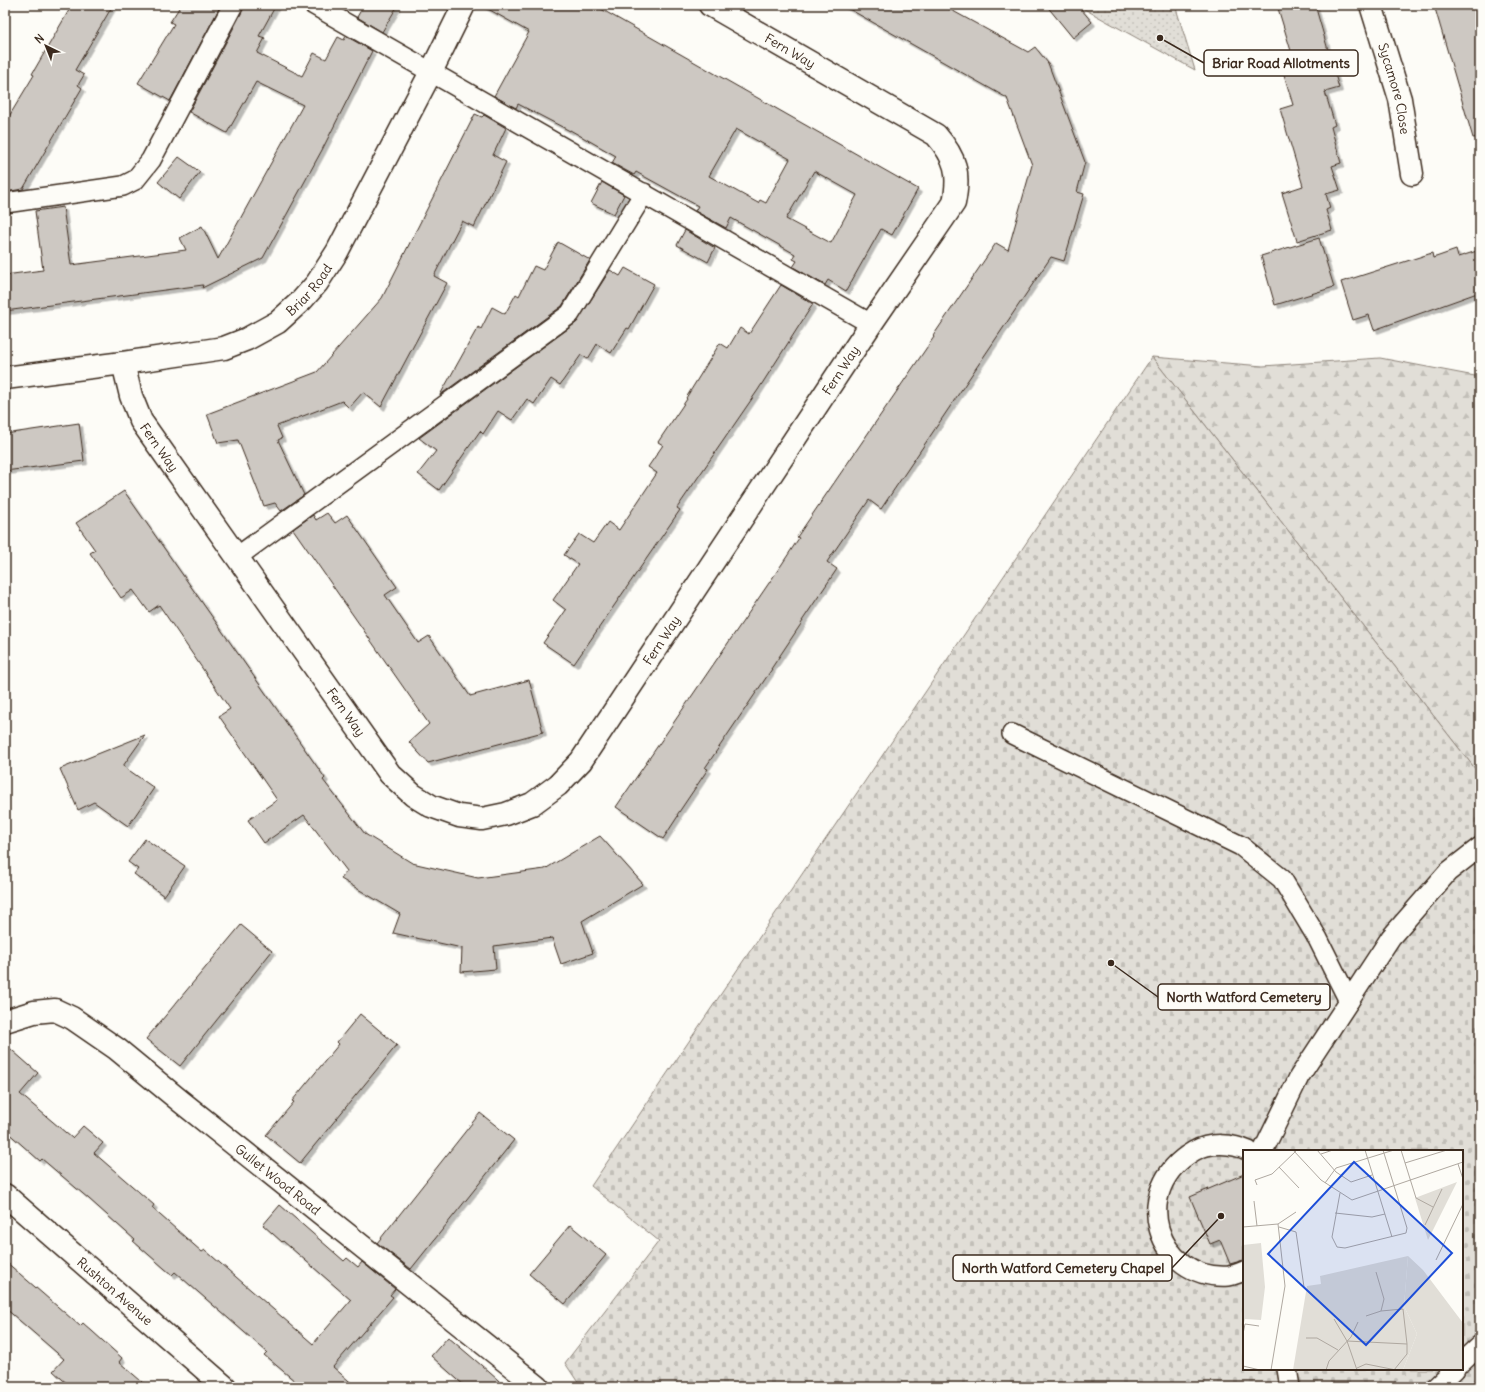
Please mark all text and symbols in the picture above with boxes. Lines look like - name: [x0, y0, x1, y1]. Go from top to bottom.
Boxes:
- north arrow: [26, 26, 66, 66]
- street label: Fern Way: [762, 30, 818, 72]
- text: N: [32, 31, 47, 46]
- street label: Sycamore Close: [1375, 41, 1414, 136]
- callout: Briar Road Allotments: [1204, 50, 1358, 76]
- text: Briar Road Allotments: [1212, 54, 1351, 72]
- street label: Briar Road: [282, 260, 336, 319]
- street label: Fern Way: [818, 342, 863, 398]
- street label: Fern Way: [136, 420, 183, 475]
- street label: Fern Way: [639, 612, 684, 668]
- street label: Fern Way: [323, 684, 369, 740]
- callout: North Watford Cemetery: [1158, 984, 1330, 1010]
- text: North Watford Cemetery: [1166, 988, 1322, 1006]
- street label: Gullet Wood Road: [232, 1140, 324, 1219]
- inset map: [1243, 1150, 1463, 1370]
- street label: Rushton Avenue: [74, 1253, 156, 1329]
- callout: North Watford Cemetery Chapel: [953, 1255, 1172, 1281]
- text: North Watford Cemetery Chapel: [962, 1259, 1164, 1277]

